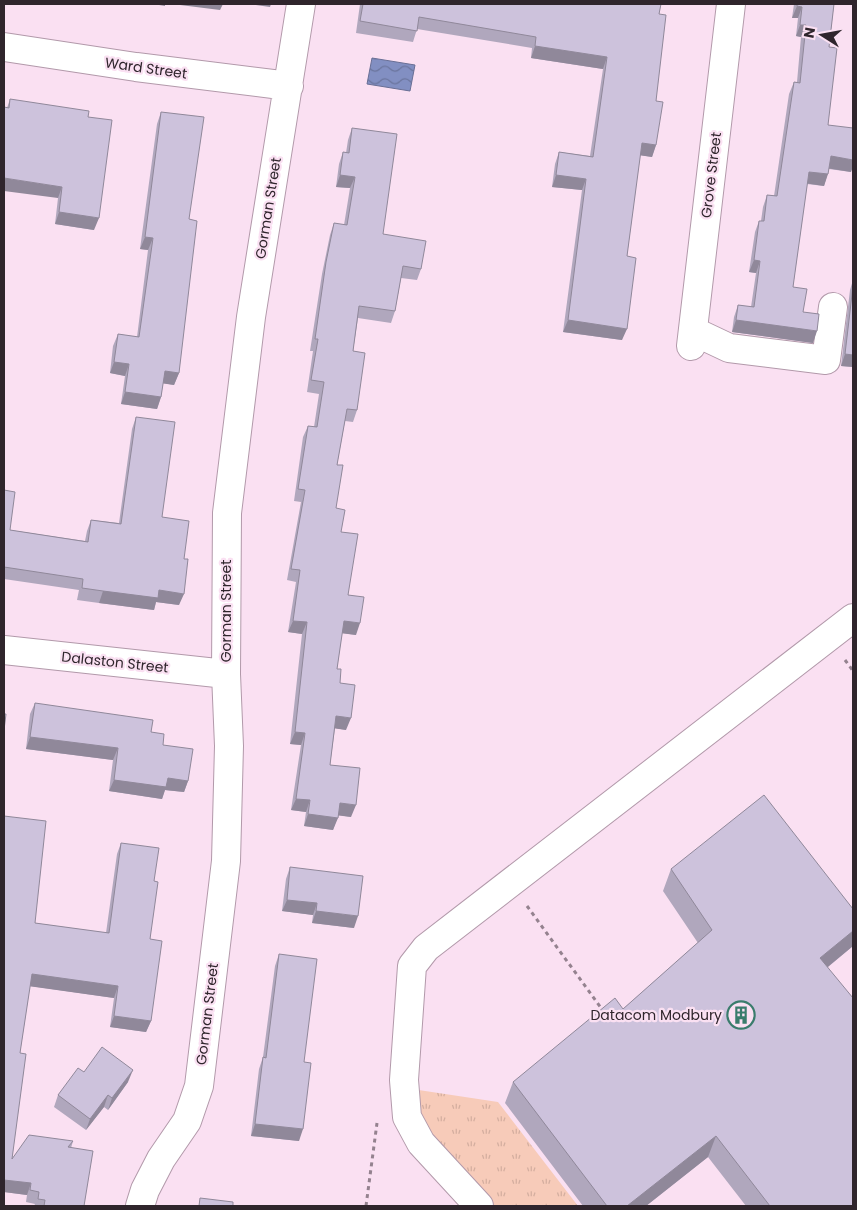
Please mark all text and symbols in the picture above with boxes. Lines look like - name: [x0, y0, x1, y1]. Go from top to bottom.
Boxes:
- north arrow: [797, 10, 847, 60]
- text: N: [798, 25, 820, 40]
- street label: Ward Street: [104, 52, 188, 84]
- street label: Grove Street: [696, 131, 726, 219]
- street label: Gorman Street: [250, 156, 286, 260]
- street label: Gorman Street: [216, 560, 236, 662]
- street label: Dalaston Street: [61, 646, 169, 678]
- street label: Gorman Street: [191, 962, 223, 1066]
- building icon: Datacom Modbury: [726, 1000, 756, 1030]
- place label: Datacom Modbury: [590, 1005, 722, 1025]

